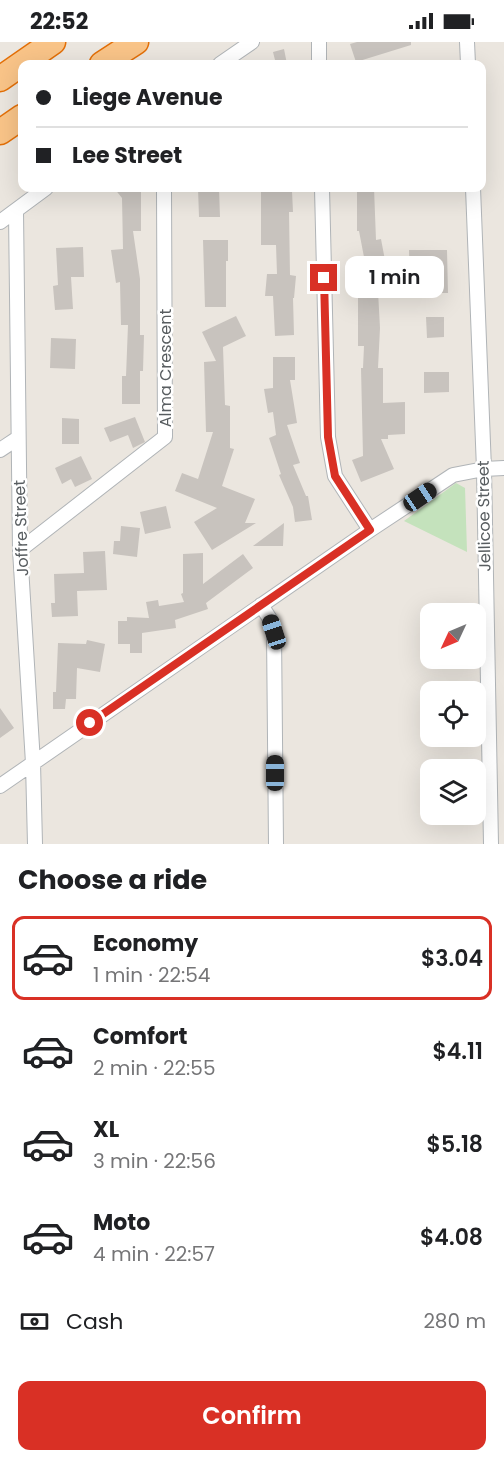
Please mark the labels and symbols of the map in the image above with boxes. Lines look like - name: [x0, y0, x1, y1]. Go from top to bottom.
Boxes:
- callout: 1 min: [345, 257, 444, 299]
- route end: [310, 264, 337, 291]
- street label: Alma Crescent: [154, 309, 177, 427]
- street label: Jellicoe Street: [472, 460, 496, 572]
- street label: Joffre Street: [8, 479, 34, 577]
- car: [400, 479, 440, 515]
- north arrow: [420, 603, 486, 669]
- car: [260, 612, 288, 652]
- route start: [76, 709, 103, 736]
- car: [266, 755, 284, 791]

